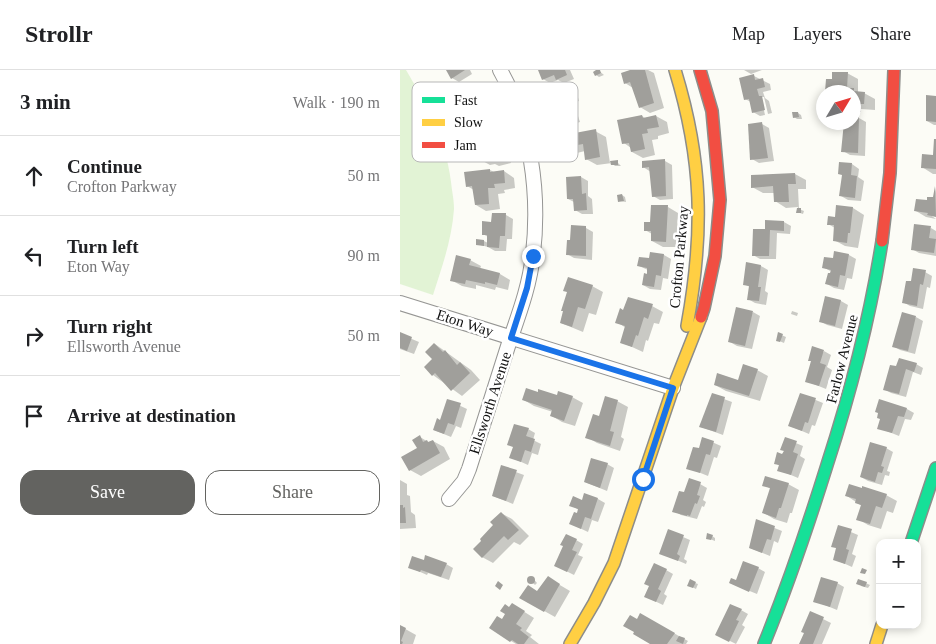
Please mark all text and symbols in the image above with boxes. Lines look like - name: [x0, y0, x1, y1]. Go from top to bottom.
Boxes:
- text: Strollr: [25, 21, 93, 47]
- text: Map: [732, 24, 765, 44]
- text: Layers: [793, 24, 842, 44]
- text: Share: [870, 24, 911, 44]
- legend: [412, 82, 578, 162]
- north arrow: [816, 85, 861, 130]
- text: 3 min: [20, 90, 71, 114]
- text: Fast: [454, 93, 477, 108]
- text: Walk · 190 m: [293, 94, 380, 111]
- text: Slow: [454, 115, 484, 130]
- text: Jam: [454, 138, 477, 153]
- text: Continue: [67, 156, 142, 177]
- icon: ahead: [20, 162, 48, 190]
- text: 50 m: [348, 167, 380, 184]
- text: Crofton Parkway: [67, 178, 177, 195]
- street label: Crofton Parkway: [667, 205, 691, 309]
- text: Turn left: [67, 236, 139, 257]
- icon: left: [20, 242, 48, 270]
- route end: [522, 245, 545, 268]
- text: 90 m: [348, 247, 380, 264]
- text: Eton Way: [67, 258, 130, 275]
- street label: Eton Way: [435, 306, 496, 340]
- street label: Farlow Avenue: [823, 313, 861, 405]
- text: Turn right: [67, 316, 152, 337]
- icon: right: [20, 322, 48, 350]
- text: 50 m: [348, 327, 380, 344]
- text: Ellsworth Avenue: [67, 338, 181, 355]
- street label: Ellsworth Avenue: [466, 349, 514, 456]
- icon: arrive: [20, 402, 48, 430]
- text: Arrive at destination: [67, 405, 236, 426]
- route start: [632, 468, 655, 491]
- button: Save: [20, 470, 195, 515]
- button: Share: [205, 470, 380, 515]
- map controls: [876, 539, 921, 629]
- button: +: [876, 539, 921, 584]
- button: −: [876, 584, 921, 629]

